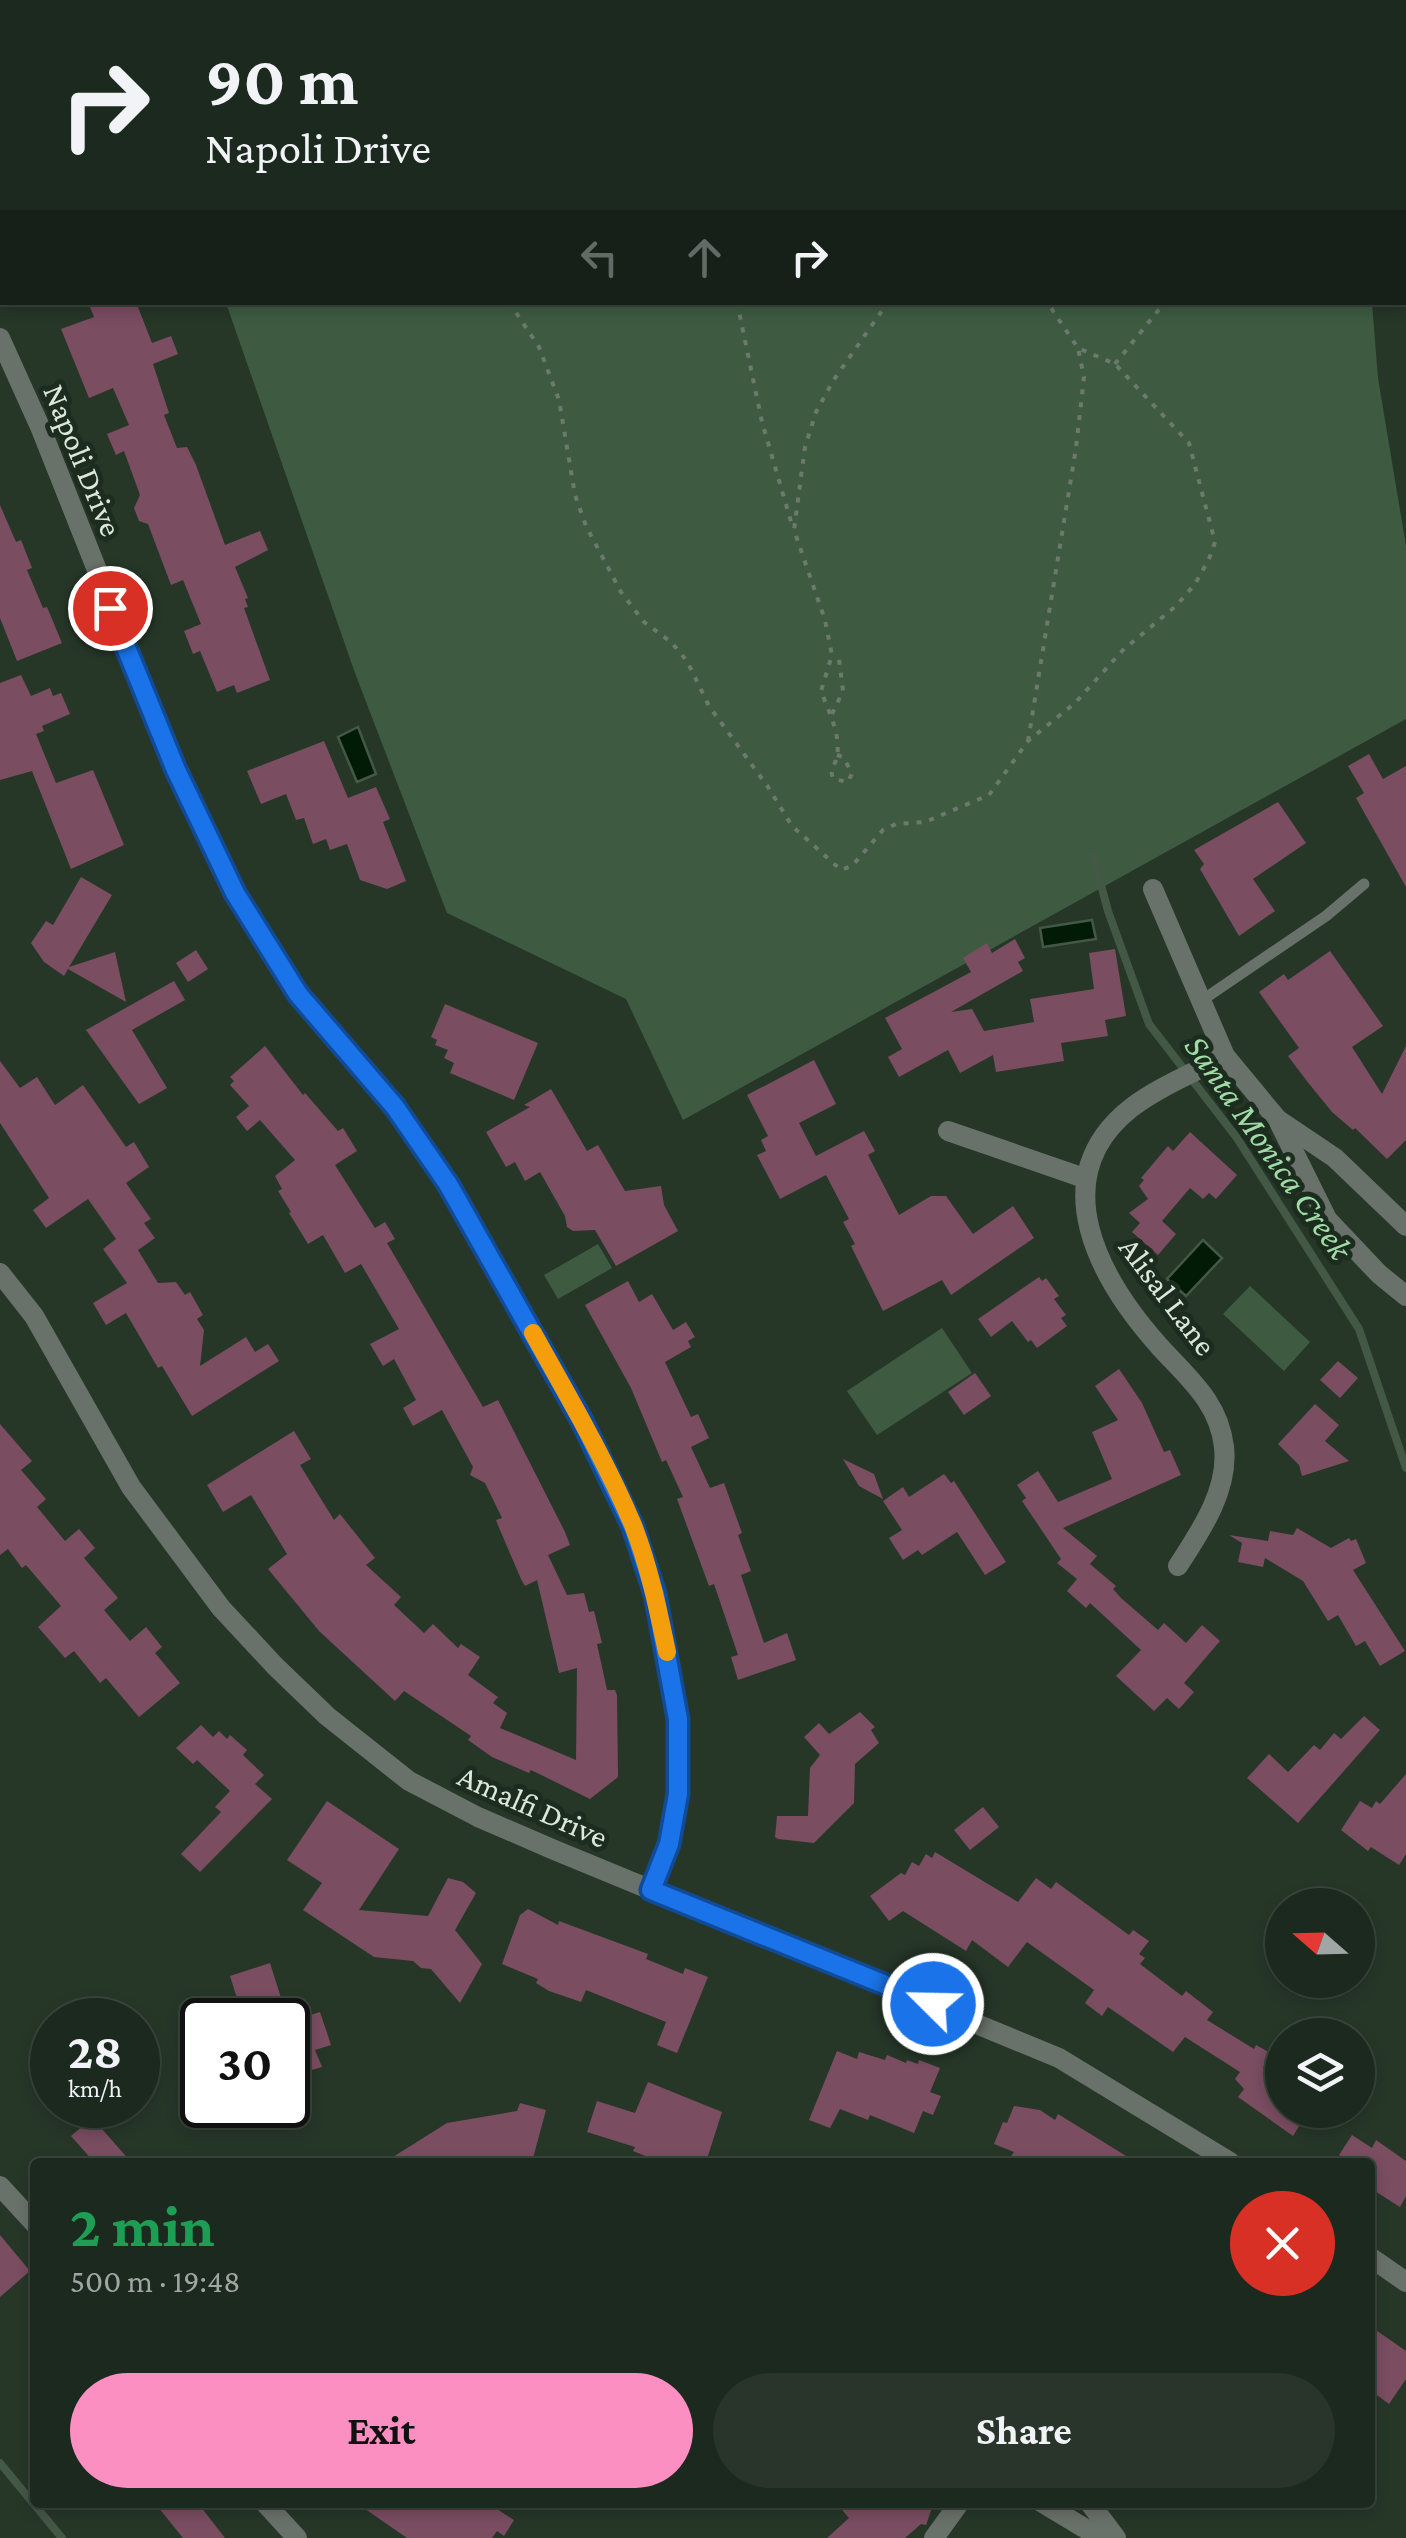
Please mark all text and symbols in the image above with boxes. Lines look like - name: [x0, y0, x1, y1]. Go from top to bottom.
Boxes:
- icon: right: [40, 40, 170, 170]
- text: 90 m: [205, 41, 358, 119]
- text: Napoli Drive: [205, 123, 431, 173]
- icon: left: [572, 230, 627, 285]
- icon: ahead: [677, 230, 732, 285]
- icon: right: [782, 230, 837, 285]
- street label: Napoli Drive: [36, 379, 130, 541]
- pin: [68, 566, 153, 651]
- icon: arrive: [83, 581, 138, 636]
- water label: Santa Monica Creek: [1177, 1028, 1361, 1268]
- street label: Alisal Lane: [1112, 1230, 1224, 1362]
- street label: Amalfi Drive: [453, 1757, 613, 1855]
- north arrow: [1265, 1888, 1375, 1998]
- map controls: [1265, 1888, 1375, 2128]
- position arrow: [881, 1952, 985, 2056]
- speed limit sign: 30: [180, 1998, 310, 2128]
- button: layers: [1265, 2018, 1375, 2128]
- text: 28: [68, 2023, 122, 2079]
- text: km/h: [68, 2075, 122, 2102]
- button: close: [1230, 2191, 1335, 2296]
- text: 2 min: [70, 2192, 215, 2259]
- text: 500 m · 19:48: [70, 2263, 240, 2299]
- button: Exit: [70, 2373, 693, 2488]
- button: Share: [713, 2373, 1335, 2488]

